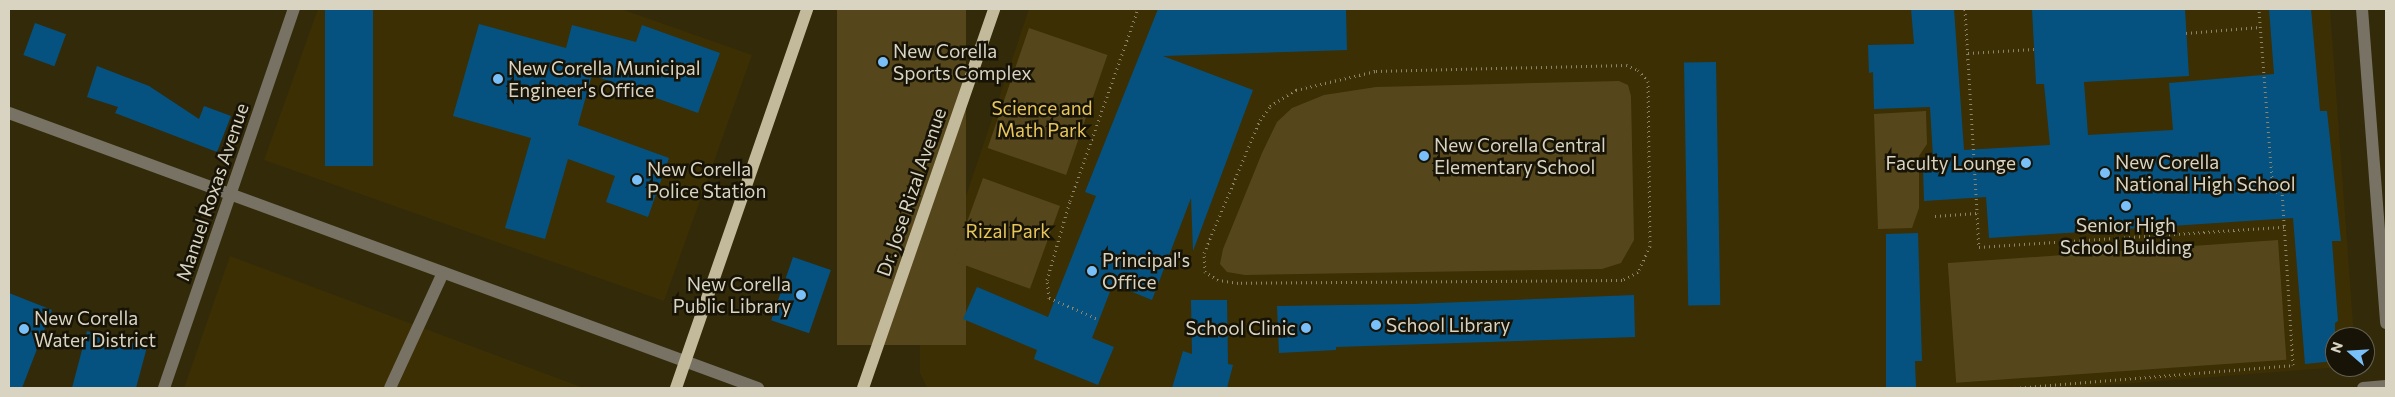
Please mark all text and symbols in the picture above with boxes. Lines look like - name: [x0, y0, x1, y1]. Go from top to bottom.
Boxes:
- place label: New Corella Sports Complex: [893, 40, 1032, 84]
- marker: New Corella Sports Complex: [877, 56, 889, 68]
- place label: New Corella Municipal Engineer's Office: [508, 57, 701, 101]
- marker: New Corella Municipal Engineer's Office: [492, 73, 504, 85]
- park label: Science and Math Park: [991, 97, 1093, 141]
- street label: Manuel Roxas Avenue: [171, 100, 253, 284]
- street label: Dr. Jose Rizal Avenue: [871, 105, 951, 279]
- place label: New Corella Central Elementary School: [1434, 134, 1606, 178]
- marker: New Corella Central Elementary School: [1418, 150, 1430, 162]
- place label: New Corella National High School: [2115, 151, 2295, 195]
- place label: Faculty Lounge: [1886, 152, 2016, 174]
- marker: Faculty Lounge: [2020, 157, 2032, 169]
- place label: New Corella Police Station: [647, 158, 766, 202]
- marker: New Corella National High School: [2099, 167, 2111, 179]
- marker: New Corella Police Station: [631, 174, 643, 186]
- marker: Senior High School Building: [2120, 200, 2132, 212]
- place label: Senior High School Building: [2060, 214, 2192, 258]
- park label: Rizal Park: [965, 220, 1051, 242]
- place label: Principal's Office: [1102, 249, 1190, 293]
- marker: Principal's Office: [1086, 265, 1098, 277]
- place label: New Corella Public Library: [673, 273, 791, 317]
- marker: New Corella Public Library: [795, 289, 807, 301]
- place label: New Corella Water District: [34, 307, 156, 351]
- place label: School Library: [1386, 314, 1510, 336]
- place label: School Clinic: [1186, 317, 1296, 339]
- marker: School Library: [1370, 319, 1382, 331]
- marker: School Clinic: [1300, 322, 1312, 334]
- marker: New Corella Water District: [18, 323, 30, 335]
- north arrow: [2325, 327, 2375, 377]
- text: N: [2327, 340, 2346, 355]

